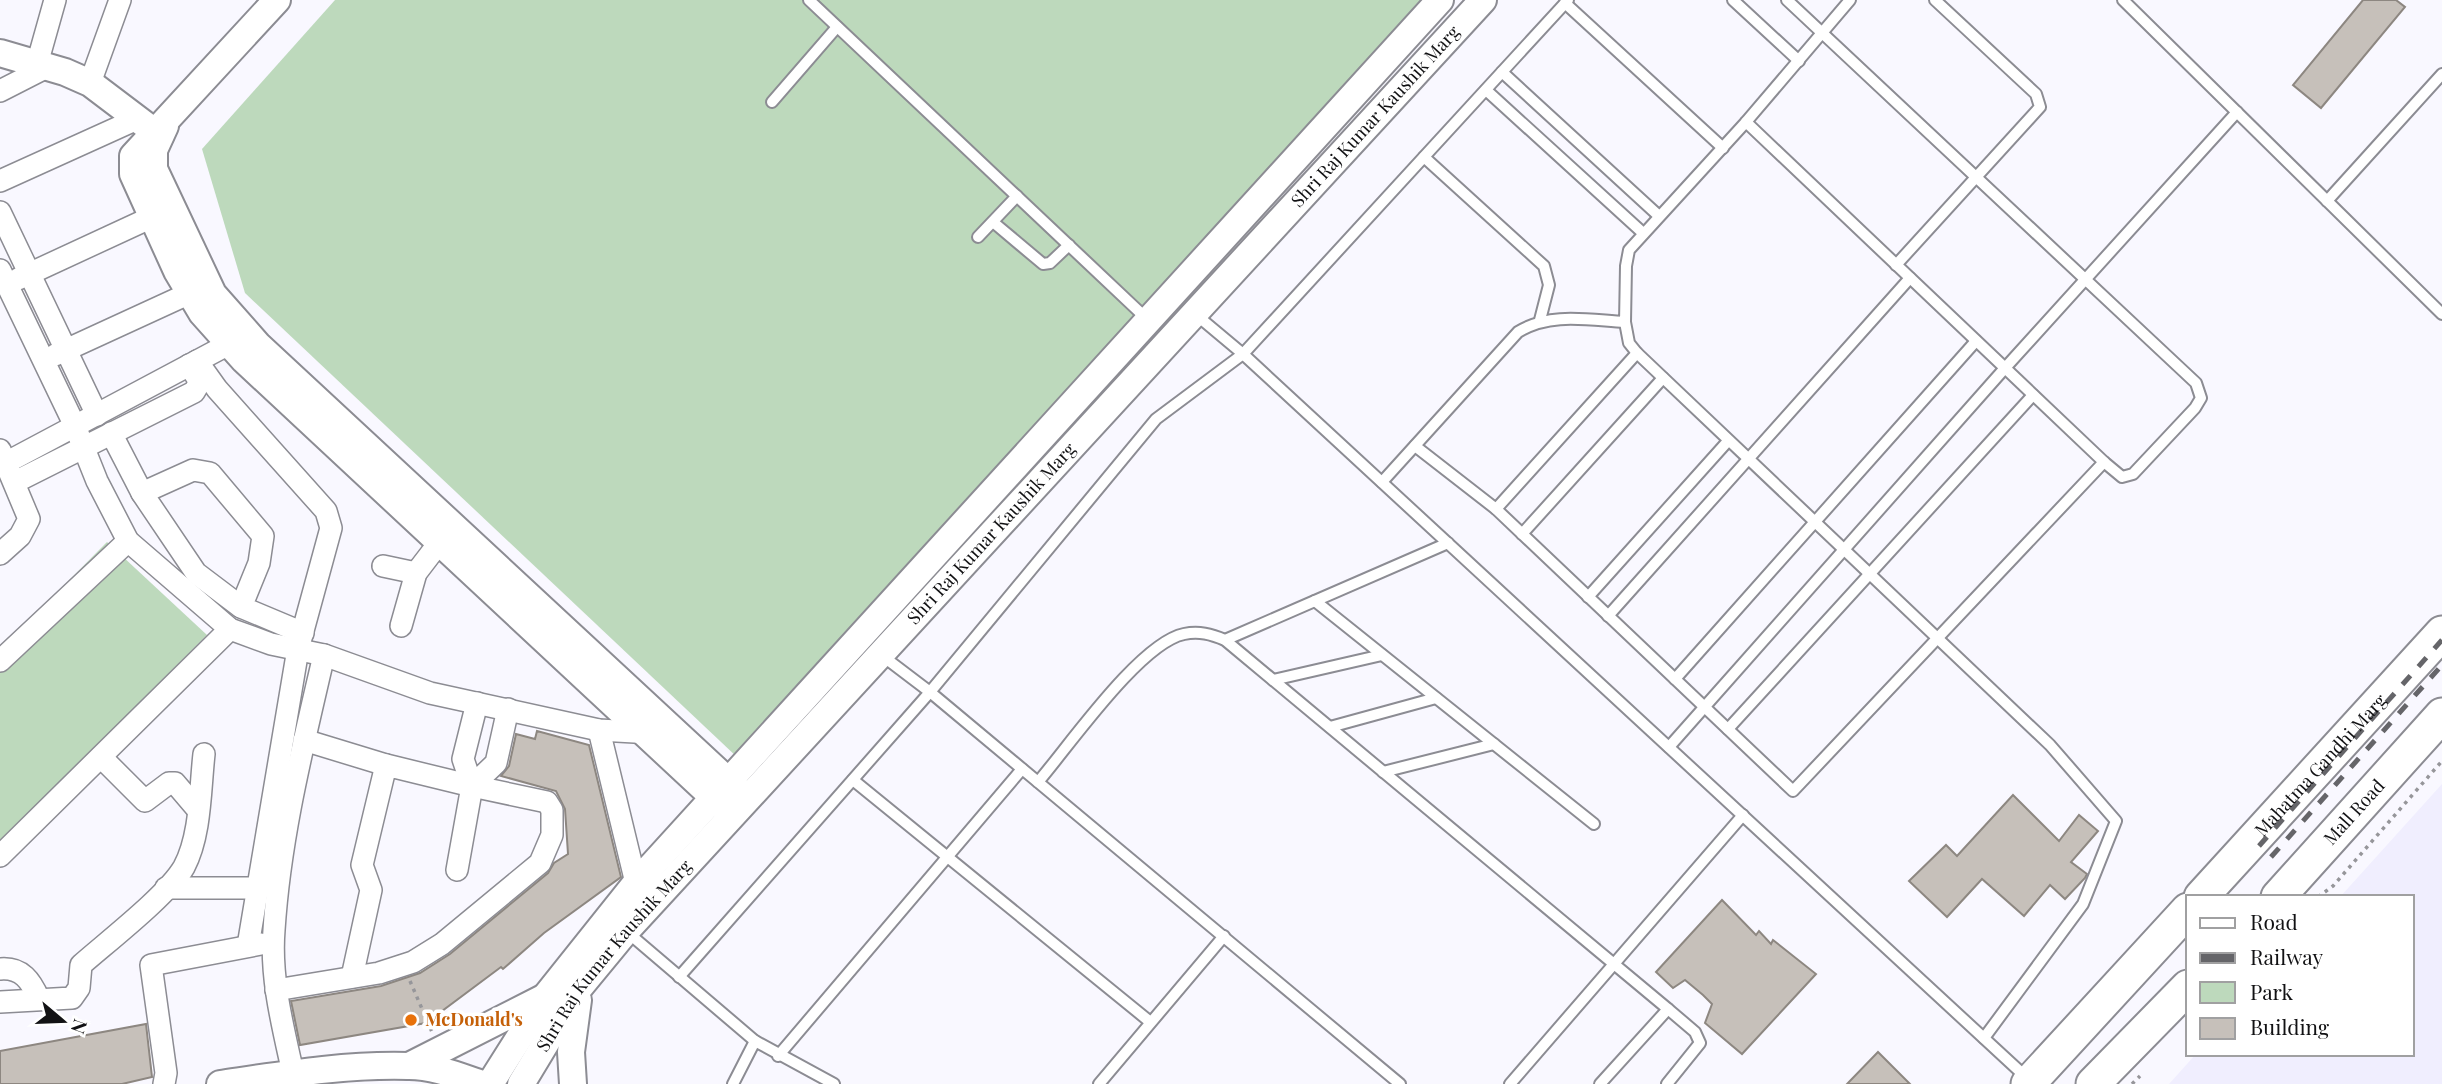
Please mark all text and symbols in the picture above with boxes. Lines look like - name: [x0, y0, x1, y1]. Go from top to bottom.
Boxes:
- street label: Shri Raj Kumar Kaushik Marg: [1285, 20, 1465, 212]
- street label: Shri Raj Kumar Kaushik Marg: [901, 437, 1081, 629]
- street label: Mahatma Gandhi Marg: [2249, 688, 2392, 841]
- street label: Mall Road: [2318, 773, 2390, 850]
- street label: Shri Raj Kumar Kaushik Marg: [530, 854, 697, 1056]
- legend: [2186, 895, 2414, 1056]
- text: Road: [2250, 907, 2298, 935]
- text: Railway: [2250, 942, 2324, 970]
- text: Park: [2250, 977, 2294, 1005]
- north arrow: [28, 986, 98, 1056]
- place label: McDonald's: [425, 1007, 523, 1031]
- marker: McDonald's: [403, 1012, 419, 1028]
- text: Building: [2250, 1012, 2329, 1040]
- text: N: [65, 1016, 95, 1038]

